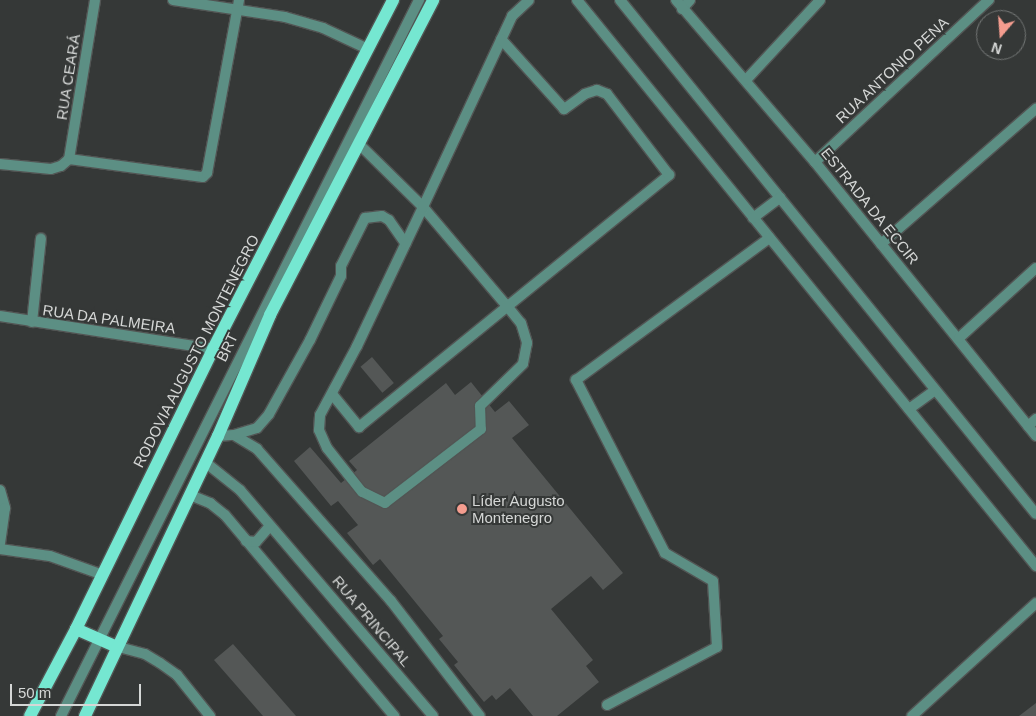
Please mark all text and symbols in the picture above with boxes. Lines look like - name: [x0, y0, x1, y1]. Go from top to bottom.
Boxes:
- north arrow: [976, 10, 1026, 60]
- street label: RUA ANTONIO PENA: [831, 13, 953, 127]
- street label: RUA CEARÁ: [52, 32, 84, 122]
- text: N: [989, 39, 1004, 57]
- street label: ESTRADA DA ECCIR: [817, 143, 923, 269]
- street label: RODOVIA AUGUSTO MONTENEGRO: [129, 231, 263, 471]
- street label: RUA DA PALMEIRA: [41, 301, 177, 337]
- street label: BRT: [212, 330, 242, 364]
- place label: Líder Augusto Montenegro: [472, 491, 565, 526]
- marker: Líder Augusto Montenegro: [456, 503, 468, 515]
- street label: RUA PRINCIPAL: [328, 572, 416, 670]
- scale bar: [12, 674, 144, 706]
- text: 50 m: [18, 684, 51, 701]

